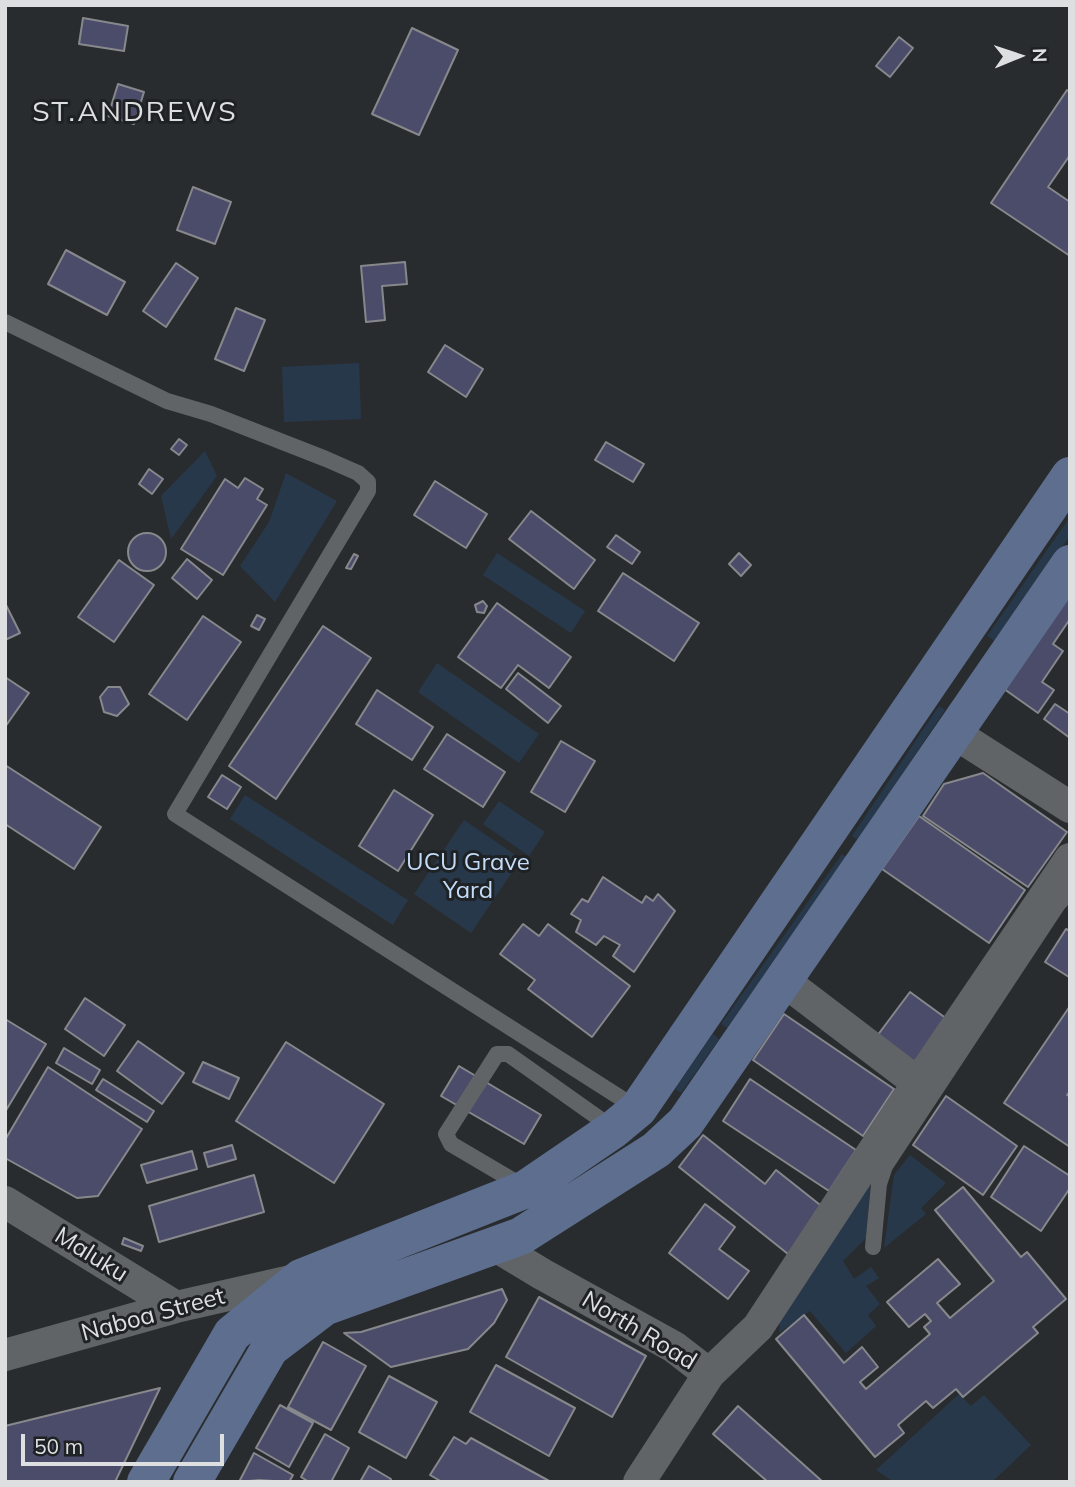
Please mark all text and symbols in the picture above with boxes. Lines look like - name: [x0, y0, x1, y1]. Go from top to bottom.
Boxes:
- north arrow: [984, 21, 1054, 91]
- text: N: [1028, 48, 1052, 63]
- district label: ST.ANDREWS: [33, 96, 237, 130]
- park label: UCU Grave Yard: [406, 849, 530, 905]
- street label: Maluku: [49, 1221, 133, 1289]
- street label: Naboa Street: [78, 1282, 228, 1348]
- street label: North Road: [576, 1286, 702, 1376]
- scale bar: [24, 1420, 228, 1464]
- text: 50 m: [34, 1433, 83, 1459]

